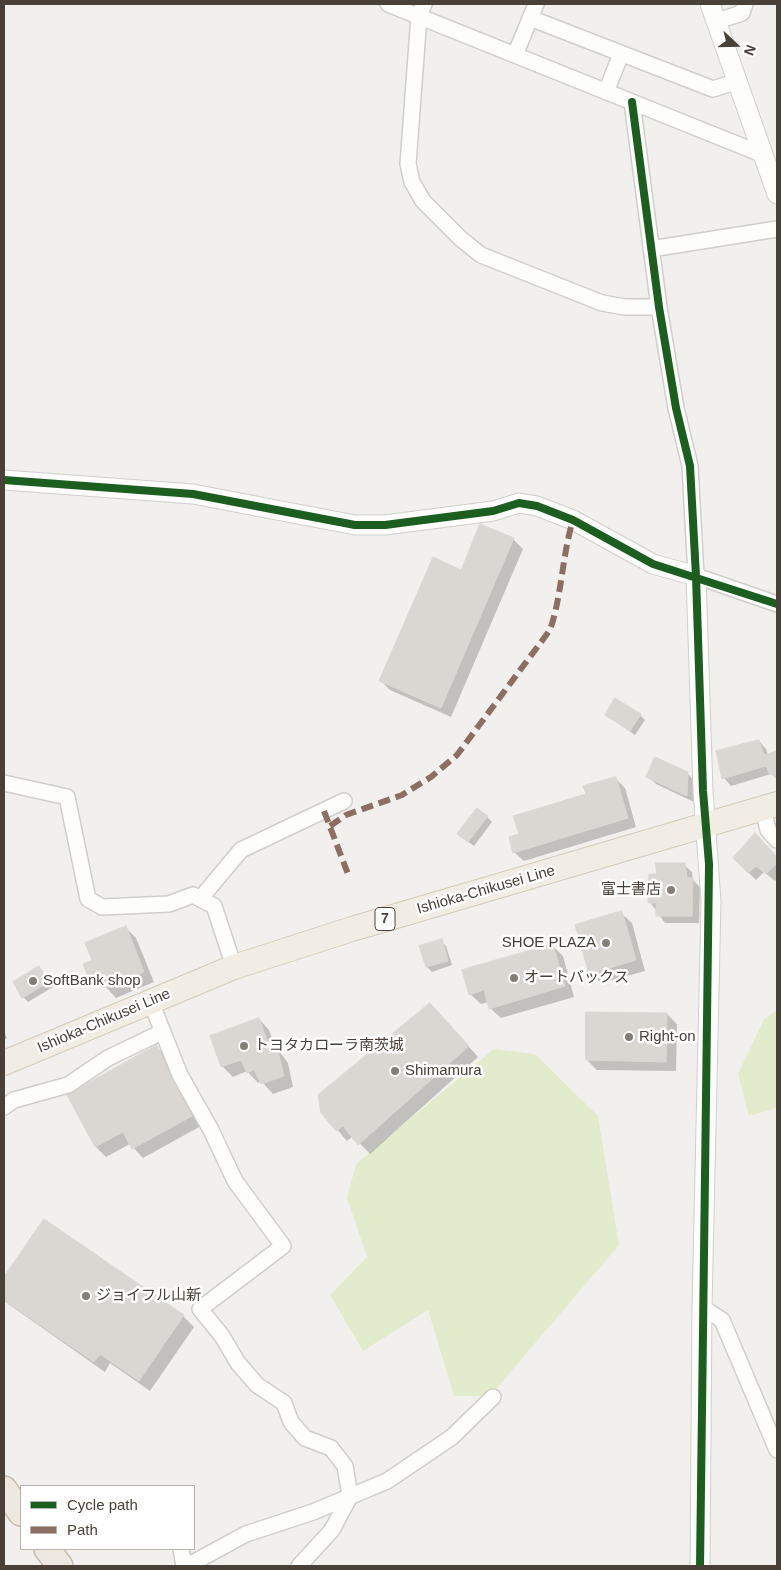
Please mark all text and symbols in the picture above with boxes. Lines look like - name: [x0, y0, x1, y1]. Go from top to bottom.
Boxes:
- north arrow: [711, 20, 761, 70]
- text: N: [741, 43, 759, 58]
- street label: Ishioka-Chikusei Line: [415, 862, 557, 918]
- place label: 富士書店: [601, 881, 661, 899]
- marker: 富士書店: [665, 884, 677, 896]
- road number: 7: [375, 908, 395, 931]
- place label: SHOE PLAZA: [502, 934, 596, 952]
- marker: SHOE PLAZA: [600, 937, 612, 949]
- place label: オートバックス: [524, 969, 629, 987]
- place label: SoftBank shop: [43, 972, 141, 990]
- marker: オートバックス: [508, 972, 520, 984]
- marker: SoftBank shop: [27, 975, 39, 987]
- street label: Ishioka-Chikusei Line: [35, 985, 173, 1057]
- place label: Right-on: [639, 1028, 696, 1046]
- marker: Right-on: [623, 1031, 635, 1043]
- place label: トヨタカローラ南茨城: [254, 1037, 404, 1055]
- marker: トヨタカローラ南茨城: [238, 1040, 250, 1052]
- place label: Shimamura: [405, 1062, 482, 1080]
- marker: Shimamura: [389, 1065, 401, 1077]
- place label: ジョイフル山新: [96, 1287, 201, 1305]
- marker: ジョイフル山新: [80, 1290, 92, 1302]
- legend: [20, 1485, 195, 1550]
- text: Cycle path: [67, 1496, 138, 1513]
- text: Path: [67, 1521, 98, 1538]

